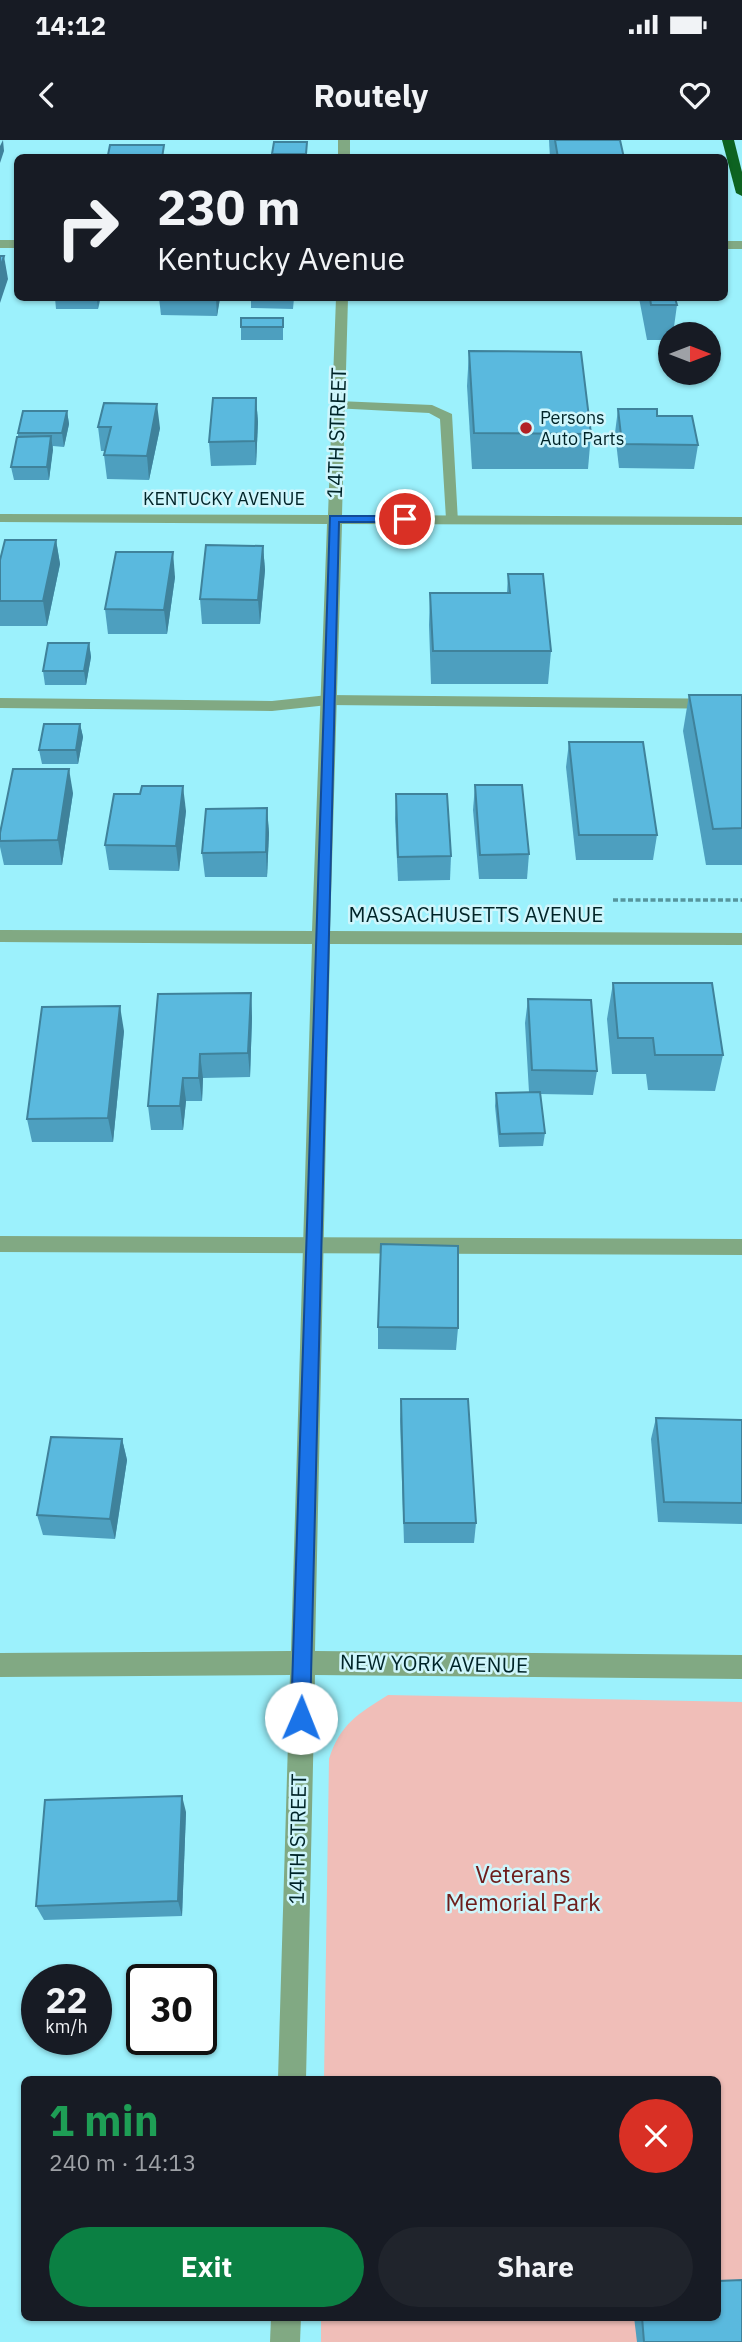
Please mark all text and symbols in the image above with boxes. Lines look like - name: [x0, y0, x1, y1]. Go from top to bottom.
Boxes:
- text: 14:12: [35, 8, 106, 42]
- text: Routely: [314, 74, 428, 116]
- icon: back: [28, 76, 66, 114]
- icon: heart: [676, 76, 714, 114]
- text: 230 m: [157, 175, 301, 238]
- icon: right: [42, 182, 133, 273]
- text: Kentucky Avenue: [157, 237, 405, 279]
- north arrow: [658, 322, 721, 385]
- map controls: [658, 322, 721, 385]
- street label: 14TH STREET: [320, 367, 352, 499]
- place label: Persons Auto Parts: [540, 406, 624, 450]
- marker: Persons Auto Parts: [518, 420, 534, 436]
- street label: KENTUCKY AVENUE: [143, 487, 305, 510]
- pin: [375, 489, 435, 549]
- icon: arrive: [386, 500, 424, 538]
- street label: MASSACHUSETTS AVENUE: [349, 900, 603, 928]
- street label: NEW YORK AVENUE: [340, 1647, 528, 1679]
- position arrow: [264, 1681, 338, 1755]
- street label: 14TH STREET: [282, 1773, 312, 1905]
- park label: Veterans Memorial Park: [445, 1858, 601, 1918]
- speed limit sign: 30: [126, 1964, 217, 2055]
- text: 22: [45, 1977, 88, 2023]
- text: km/h: [45, 2015, 88, 2038]
- text: 1 min: [49, 2093, 159, 2148]
- button: close: [619, 2099, 693, 2173]
- text: 240 m · 14:13: [49, 2147, 196, 2177]
- button: Exit: [49, 2227, 364, 2307]
- button: Share: [378, 2227, 693, 2307]

